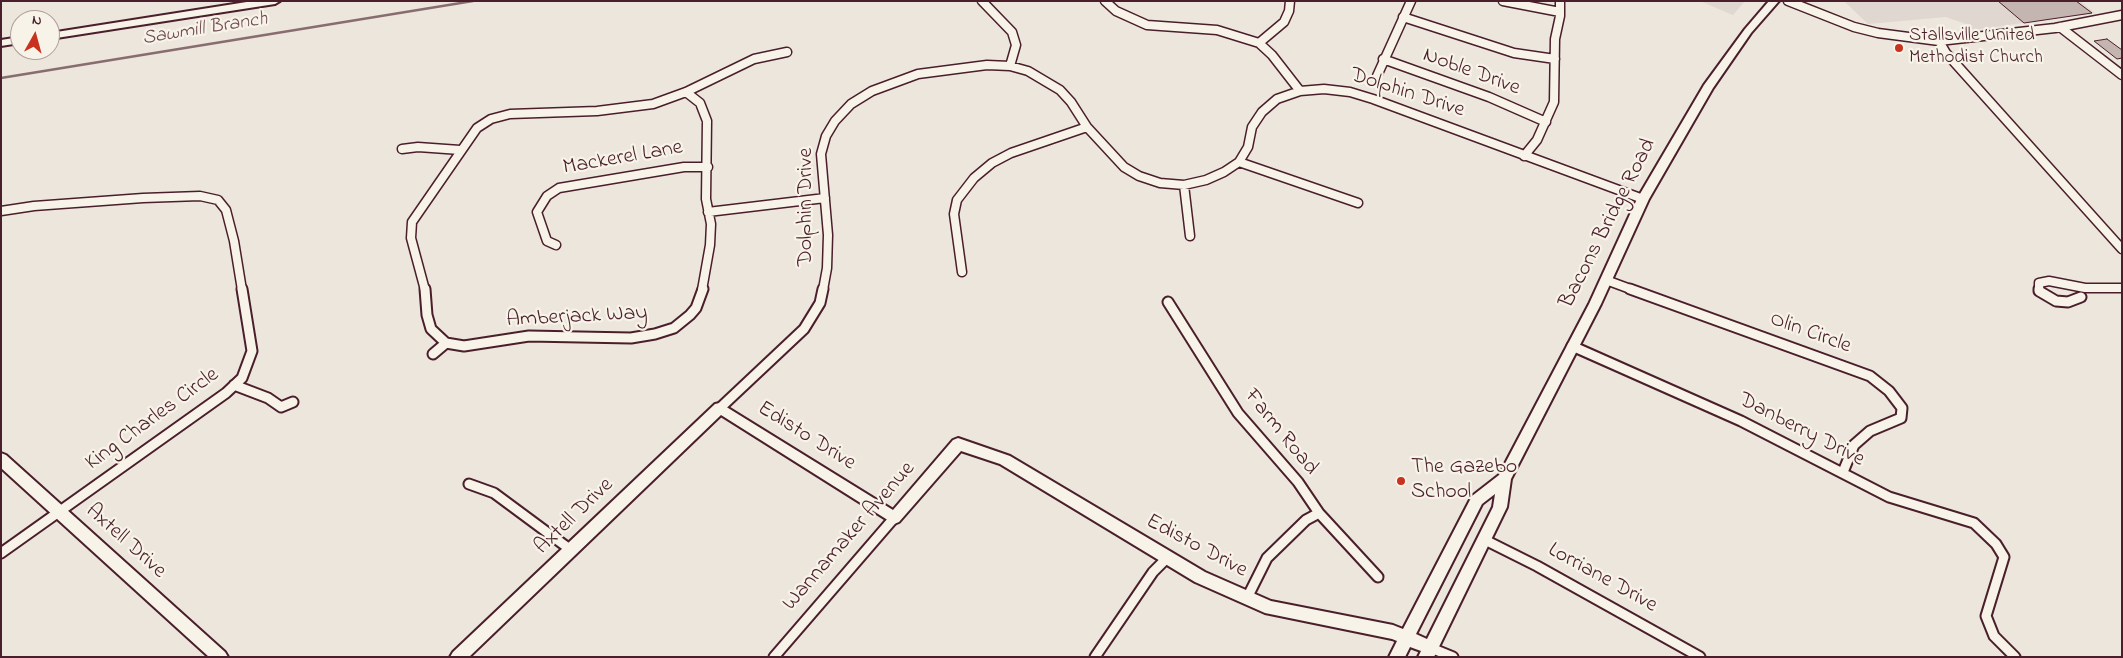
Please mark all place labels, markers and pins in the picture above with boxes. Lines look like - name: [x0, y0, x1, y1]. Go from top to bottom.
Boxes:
- place label: Stallsville United Methodist Church: [1909, 26, 2043, 70]
- marker: Stallsville United Methodist Church: [1893, 42, 1905, 54]
- place label: The Gazebo School: [1411, 455, 1517, 506]
- marker: The Gazebo School: [1395, 475, 1407, 487]

